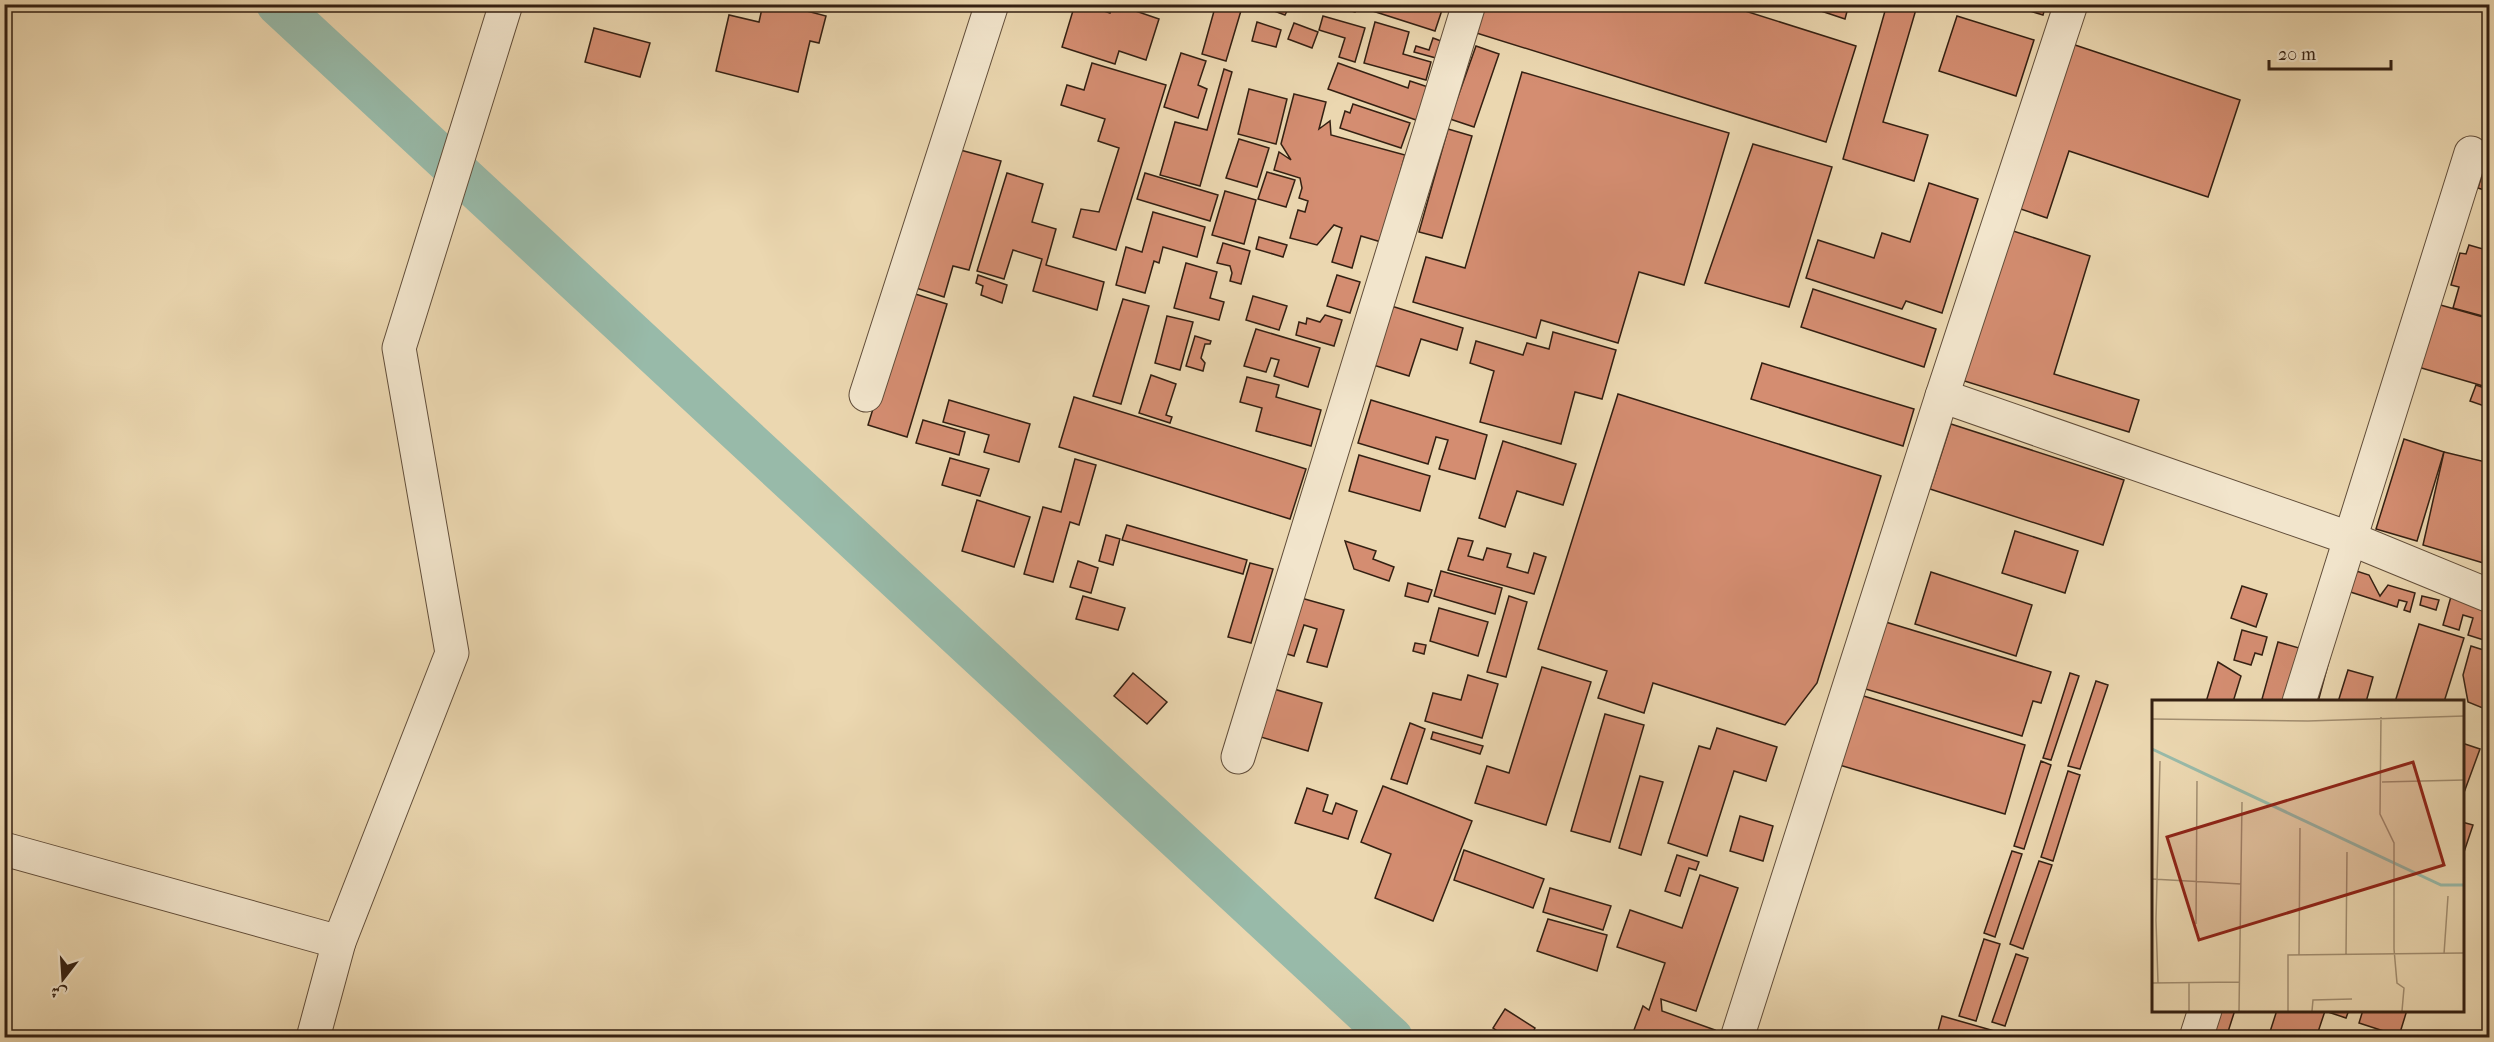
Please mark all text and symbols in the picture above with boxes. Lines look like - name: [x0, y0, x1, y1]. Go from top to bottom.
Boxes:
- scale bar: [2269, 33, 2390, 71]
- text: 20 m: [2278, 44, 2316, 65]
- inset map: [2152, 700, 2464, 1012]
- north arrow: [33, 949, 93, 1009]
- text: ش: [48, 981, 69, 1004]

